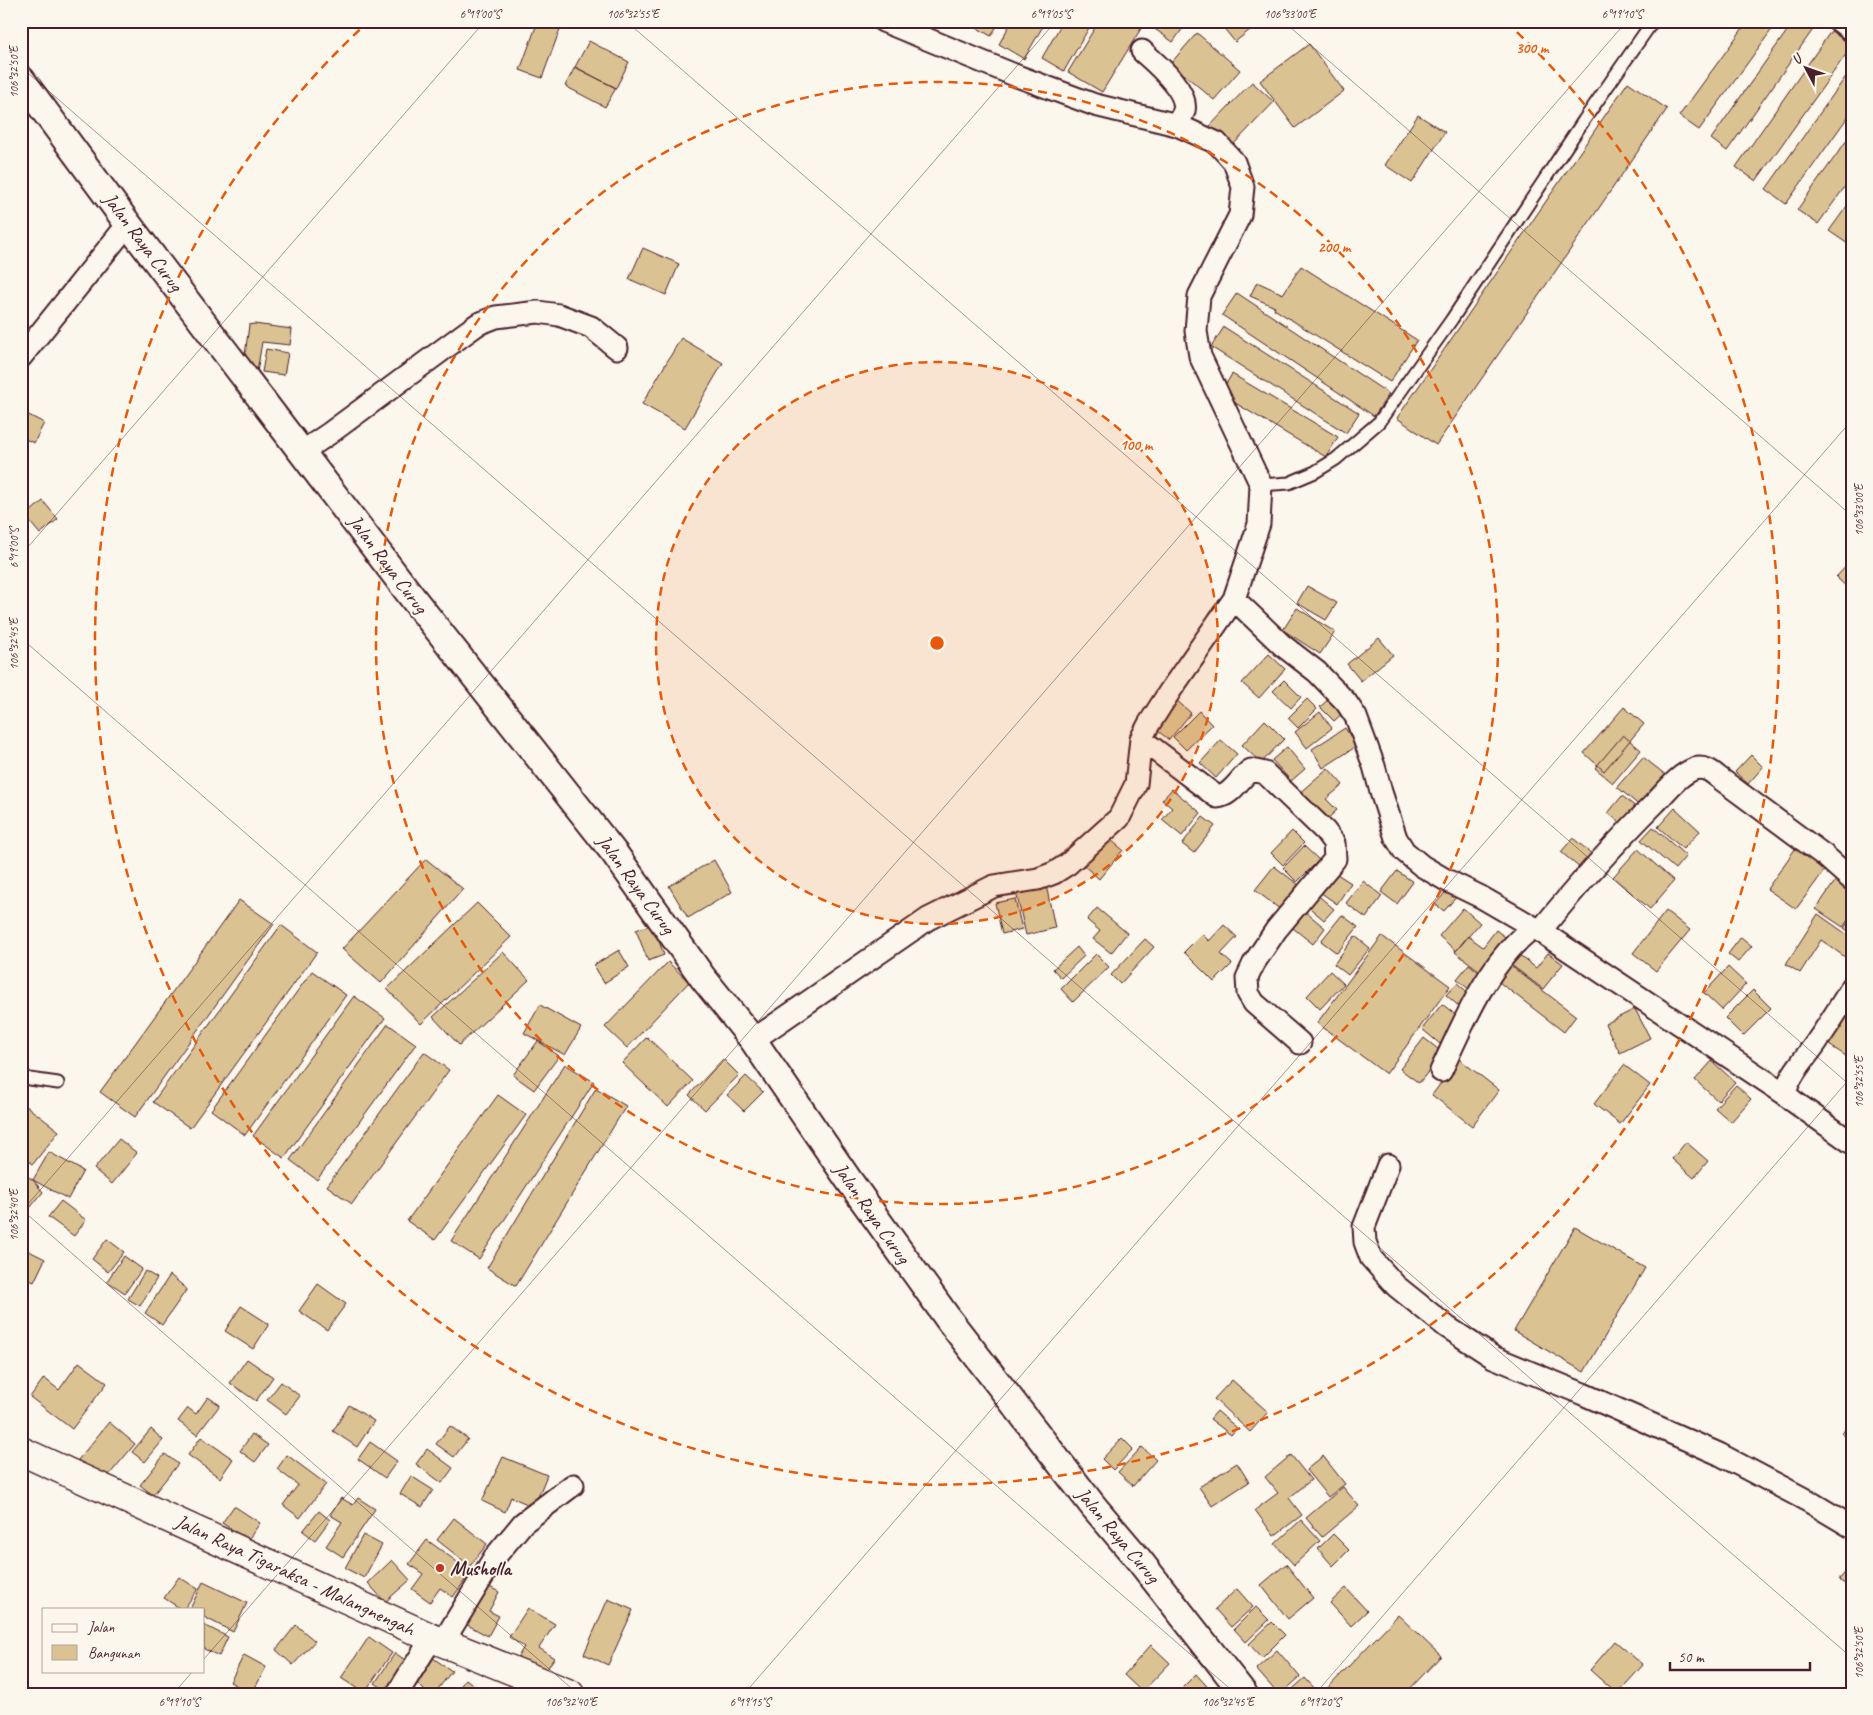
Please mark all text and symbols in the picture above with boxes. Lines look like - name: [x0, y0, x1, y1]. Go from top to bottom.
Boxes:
- text: 6°19'00"S: [460, 6, 502, 22]
- text: 106°32'55"E: [607, 6, 661, 22]
- text: 6°19'05"S: [1031, 6, 1073, 22]
- text: 106°33'00"E: [1264, 6, 1318, 22]
- text: 6°19'10"S: [1602, 6, 1644, 22]
- text: 300 m: [1516, 39, 1550, 58]
- north arrow: [1780, 42, 1830, 92]
- text: 106°32'50"E: [6, 44, 22, 98]
- text: U: [1788, 49, 1807, 68]
- street label: Jalan Raya Curug: [97, 187, 189, 298]
- text: 200 m: [1318, 238, 1352, 257]
- text: 100 m: [1120, 436, 1154, 455]
- text: 106°33'00"E: [1851, 482, 1867, 536]
- street label: Jalan Raya Curug: [342, 509, 434, 620]
- text: 6°19'00"S: [6, 526, 22, 568]
- text: 106°32'45"E: [6, 616, 22, 670]
- centre of rings: [928, 634, 946, 652]
- street label: Jalan Raya Curug: [591, 828, 682, 940]
- text: 106°32'55"E: [1851, 1054, 1867, 1108]
- street label: Jalan Raya Curug: [828, 1157, 917, 1270]
- text: 106°32'40"E: [6, 1187, 22, 1241]
- street label: Jalan Raya Curug: [1070, 1481, 1166, 1589]
- street label: Jalan Raya Tigaraksa - Malangnengah: [170, 1508, 420, 1642]
- place label: Musholla: [450, 1556, 512, 1581]
- marker: Musholla: [434, 1562, 446, 1574]
- legend: [42, 1608, 205, 1672]
- text: Jalan: [87, 1618, 115, 1637]
- text: 106°32'50"E: [1851, 1625, 1867, 1679]
- scale bar: [1670, 1640, 1810, 1672]
- text: Bangunan: [88, 1644, 141, 1663]
- text: 50 m: [1678, 1648, 1705, 1667]
- text: 6°19'10"S: [159, 1694, 201, 1710]
- text: 106°32'40"E: [545, 1694, 599, 1710]
- text: 6°19'15"S: [730, 1694, 772, 1710]
- text: 106°32'45"E: [1202, 1694, 1256, 1710]
- text: 6°19'20"S: [1300, 1694, 1342, 1710]

